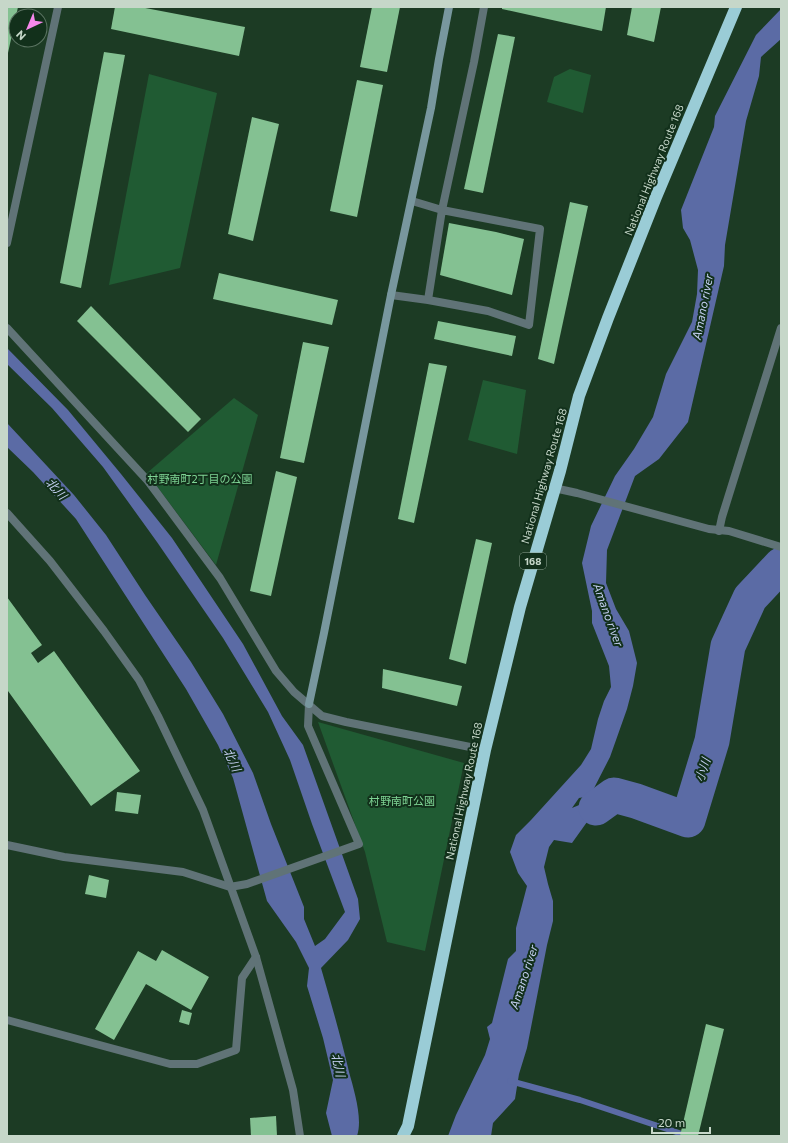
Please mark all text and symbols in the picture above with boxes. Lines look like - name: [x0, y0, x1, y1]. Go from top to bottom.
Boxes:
- north arrow: [8, 8, 48, 48]
- text: N: [13, 28, 28, 43]
- street label: National Highway Route 168: [621, 102, 686, 237]
- water label: Amano river: [689, 272, 715, 342]
- street label: National Highway Route 168: [518, 406, 569, 545]
- park label: 村野南町2丁目の公園: [147, 472, 253, 485]
- water label: 北川: [43, 475, 71, 503]
- road number: 168: [520, 553, 546, 569]
- water label: Amano river: [591, 580, 627, 649]
- street label: National Highway Route 168: [443, 721, 485, 861]
- water label: 北川: [221, 746, 245, 775]
- water label: 小川: [692, 754, 713, 783]
- park label: 村野南町公園: [369, 794, 435, 807]
- water label: Amano river: [506, 942, 540, 1011]
- water label: 北川: [329, 1052, 349, 1080]
- scale bar: [652, 1109, 710, 1135]
- text: 20 m: [658, 1115, 685, 1129]

